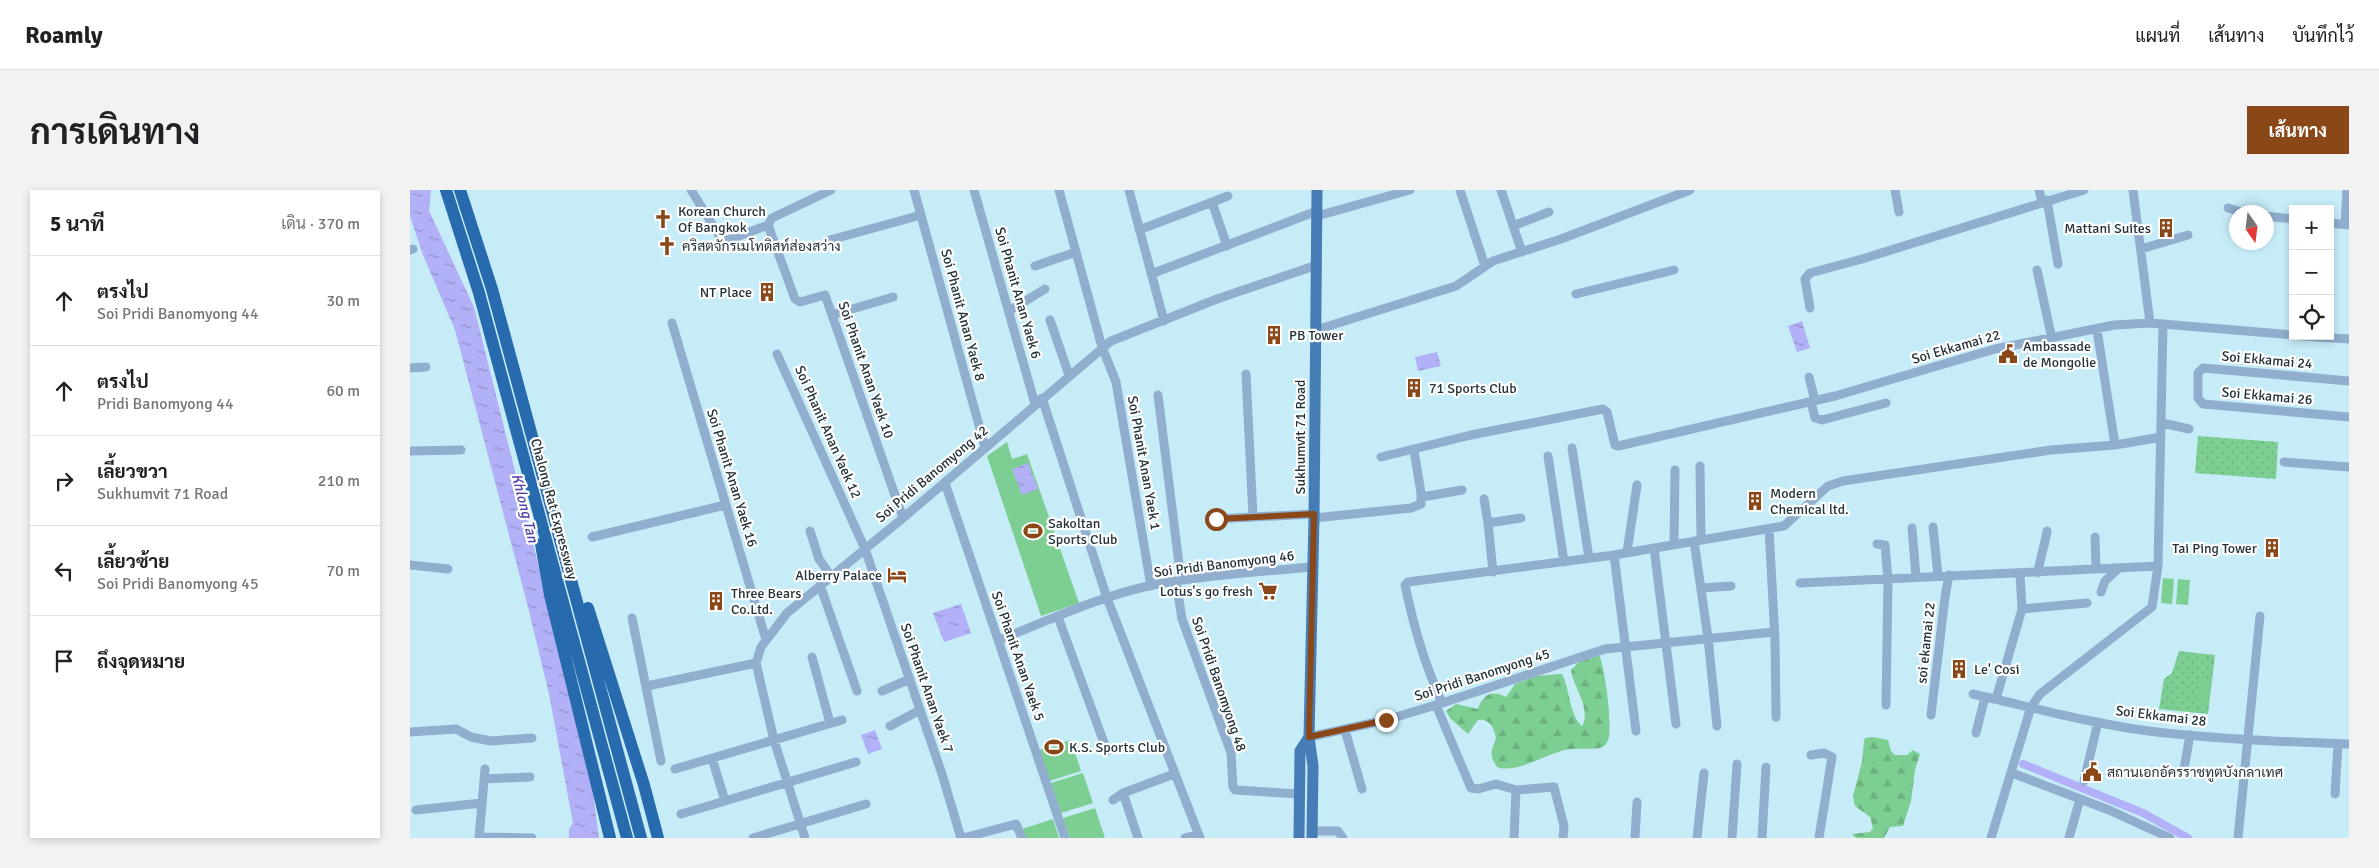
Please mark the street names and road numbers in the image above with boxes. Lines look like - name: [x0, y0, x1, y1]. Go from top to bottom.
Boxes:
- street label: Soi Phanit Anan Yaek 6: [991, 225, 1045, 361]
- street label: Soi Phanit Anan Yaek 8: [937, 247, 989, 383]
- street label: Soi Phanit Anan Yaek 10: [835, 299, 897, 441]
- street label: Soi Ekkamai 22: [1910, 326, 2002, 368]
- street label: Soi Ekkamai 24: [2221, 348, 2314, 372]
- street label: Soi Phanit Anan Yaek 12: [791, 363, 865, 501]
- street label: Sukhumvit 71 Road: [1292, 380, 1309, 494]
- street label: Soi Ekkamai 26: [2221, 384, 2313, 408]
- street label: Soi Phanit Anan Yaek 1: [1124, 395, 1164, 531]
- street label: Soi Phanit Anan Yaek 16: [703, 407, 761, 549]
- street label: Soi Pridi Banomyong 42: [872, 422, 992, 526]
- street label: Chalong Rat Expressway: [527, 437, 581, 582]
- street label: Soi Pridi Banomyong 46: [1153, 547, 1295, 581]
- street label: Soi Phanit Anan Yaek 5: [988, 589, 1048, 723]
- street label: soi ekamai 22: [1913, 601, 1939, 685]
- street label: Soi Pridi Banomyong 48: [1188, 614, 1250, 754]
- street label: Soi Phanit Anan Yaek 7: [897, 621, 957, 755]
- street label: Soi Pridi Banomyong 45: [1412, 645, 1552, 705]
- street label: Soi Ekkamai 28: [2115, 702, 2207, 730]

